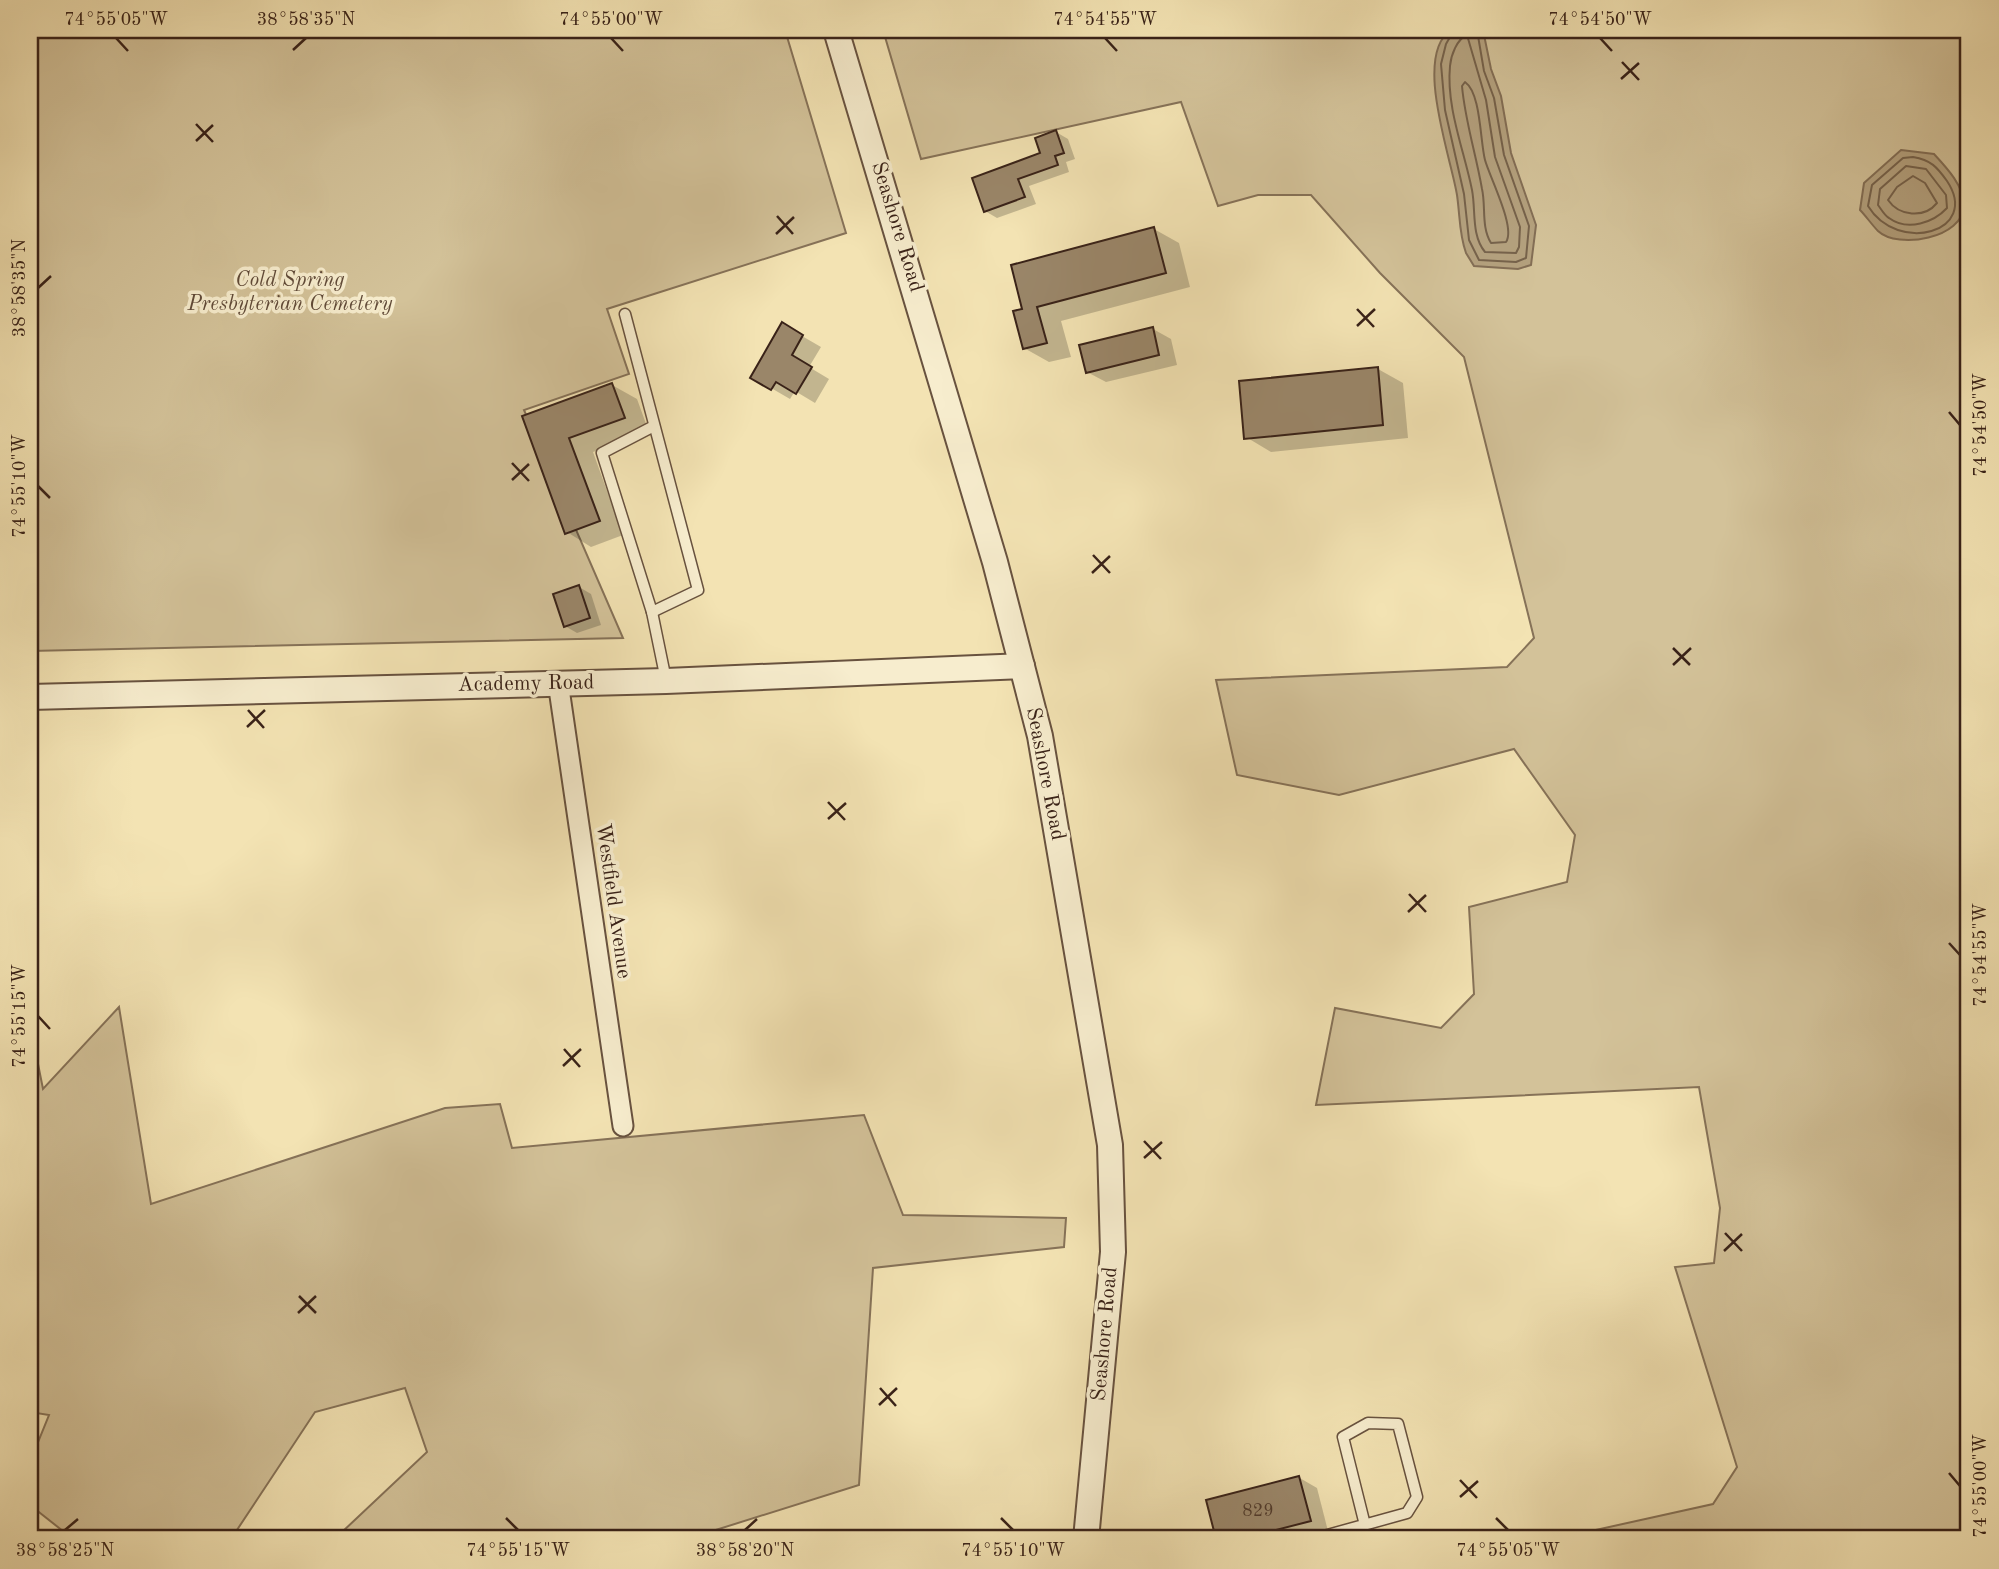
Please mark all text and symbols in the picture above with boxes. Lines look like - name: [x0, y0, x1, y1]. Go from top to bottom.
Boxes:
- text: 74°55'05"W: [64, 11, 168, 29]
- text: 38°58'35"N: [257, 11, 355, 29]
- text: 74°55'00"W: [559, 11, 663, 29]
- text: 74°54'55"W: [1053, 11, 1157, 29]
- text: 74°54'50"W: [1548, 11, 1652, 29]
- street label: Seashore Road: [867, 159, 927, 295]
- text: 38°58'35"N: [11, 239, 29, 337]
- park label: Cold Spring Presbyterian Cemetery: [187, 270, 393, 315]
- text: 74°54'50"W: [1972, 373, 1990, 477]
- text: 74°55'10"W: [11, 434, 29, 538]
- street label: Academy Road: [457, 672, 595, 696]
- street label: Seashore Road: [1022, 706, 1068, 842]
- street label: Westfield Avenue: [592, 822, 634, 980]
- text: 74°54'55"W: [1972, 903, 1990, 1007]
- text: 74°55'15"W: [11, 964, 29, 1068]
- street label: Seashore Road: [1089, 1266, 1121, 1402]
- text: 74°55'00"W: [1972, 1434, 1990, 1538]
- house number: 829: [1242, 1502, 1274, 1520]
- text: 38°58'25"N: [16, 1542, 114, 1560]
- text: 74°55'15"W: [466, 1542, 570, 1560]
- text: 38°58'20"N: [696, 1542, 794, 1560]
- text: 74°55'10"W: [961, 1542, 1065, 1560]
- text: 74°55'05"W: [1456, 1542, 1560, 1560]

